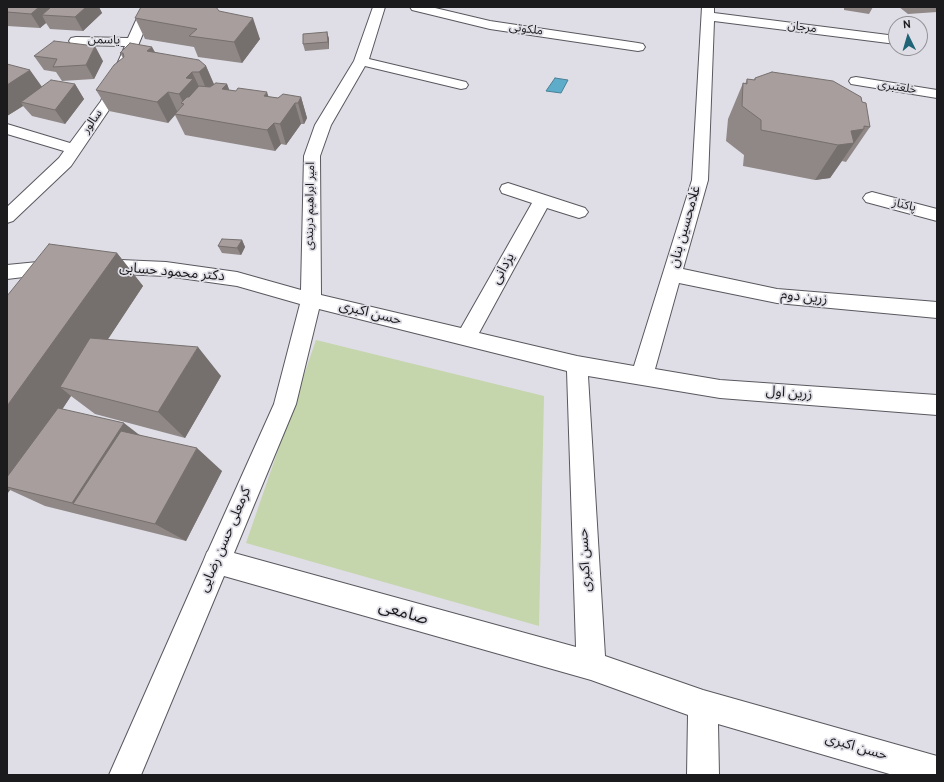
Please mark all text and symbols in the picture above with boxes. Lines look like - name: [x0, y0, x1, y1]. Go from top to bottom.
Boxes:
- north arrow: [888, 16, 928, 56]
- text: N: [902, 18, 912, 32]
- street label: مرجان: [787, 19, 817, 37]
- street label: ملکوتی: [508, 20, 544, 40]
- street label: یاسمن: [88, 34, 120, 48]
- street label: خلعتبری: [876, 78, 918, 98]
- street label: سالور: [80, 107, 106, 137]
- street label: امیر ابراهیم دربندی: [303, 162, 319, 250]
- street label: غلامحسین بنان: [666, 184, 706, 270]
- street label: پاکناز: [891, 196, 917, 216]
- street label: یزدانی: [489, 250, 519, 288]
- street label: دکتر محمود حسابی: [119, 260, 225, 286]
- street label: زرین دوم: [780, 287, 828, 309]
- street label: حسن اکبری: [337, 298, 403, 330]
- street label: زرین اول: [765, 384, 813, 404]
- street label: کرمعلی حسن رضایی: [196, 485, 256, 595]
- street label: حسن اکبری: [576, 528, 596, 592]
- street label: صامعی: [376, 597, 430, 631]
- street label: حسن اکبری: [823, 731, 889, 765]

